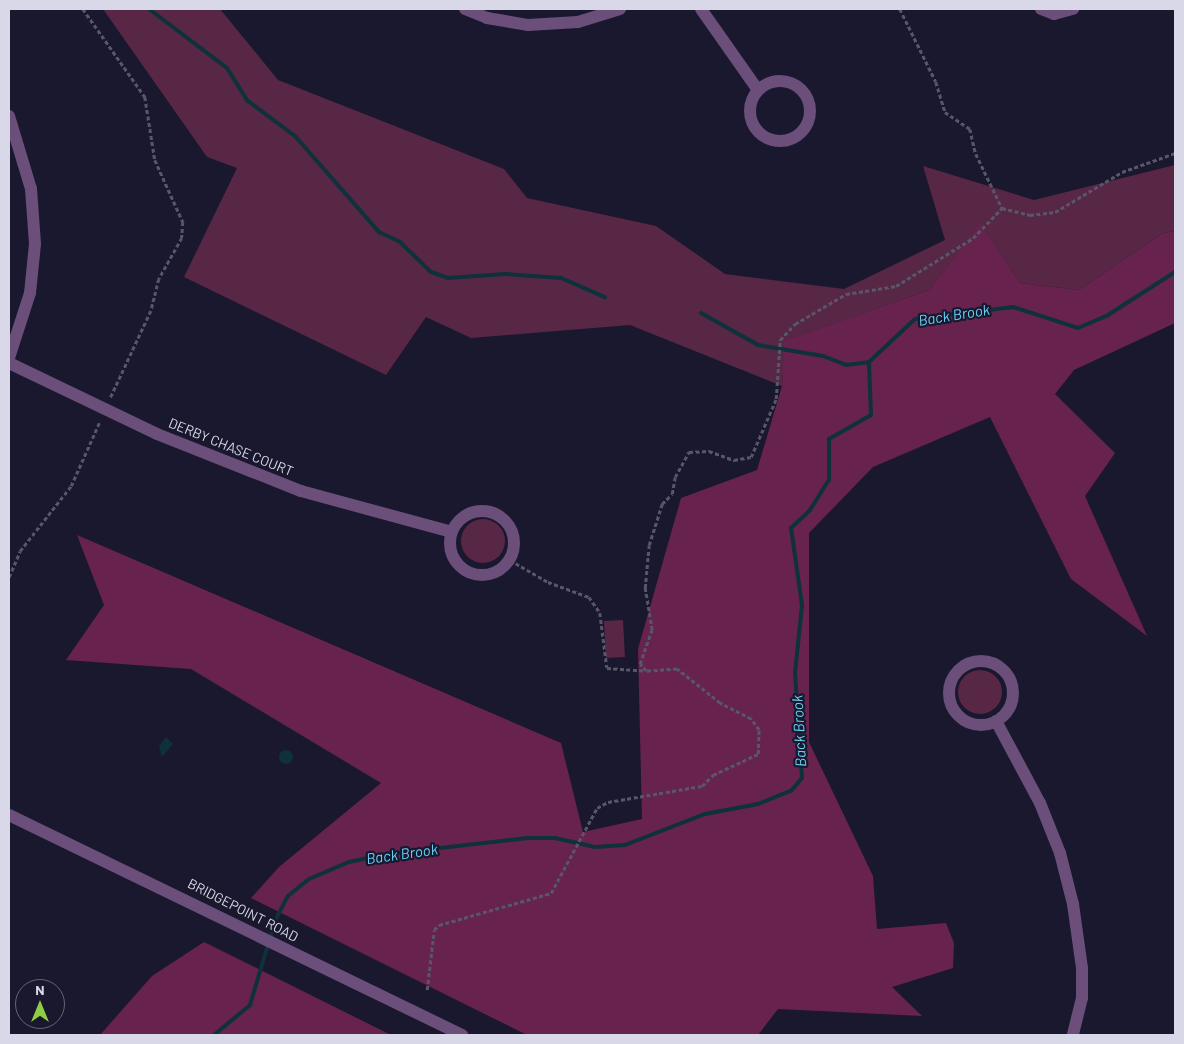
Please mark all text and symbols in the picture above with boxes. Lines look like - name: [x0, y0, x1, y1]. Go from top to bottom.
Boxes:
- water label: Back Brook: [917, 300, 991, 330]
- street label: DERBY CHASE COURT: [166, 414, 296, 480]
- water label: Back Brook: [788, 695, 810, 767]
- water label: Back Brook: [365, 840, 439, 868]
- street label: BRIDGEPOINT ROAD: [185, 875, 301, 945]
- north arrow: [15, 979, 65, 1029]
- text: N: [35, 981, 45, 998]

